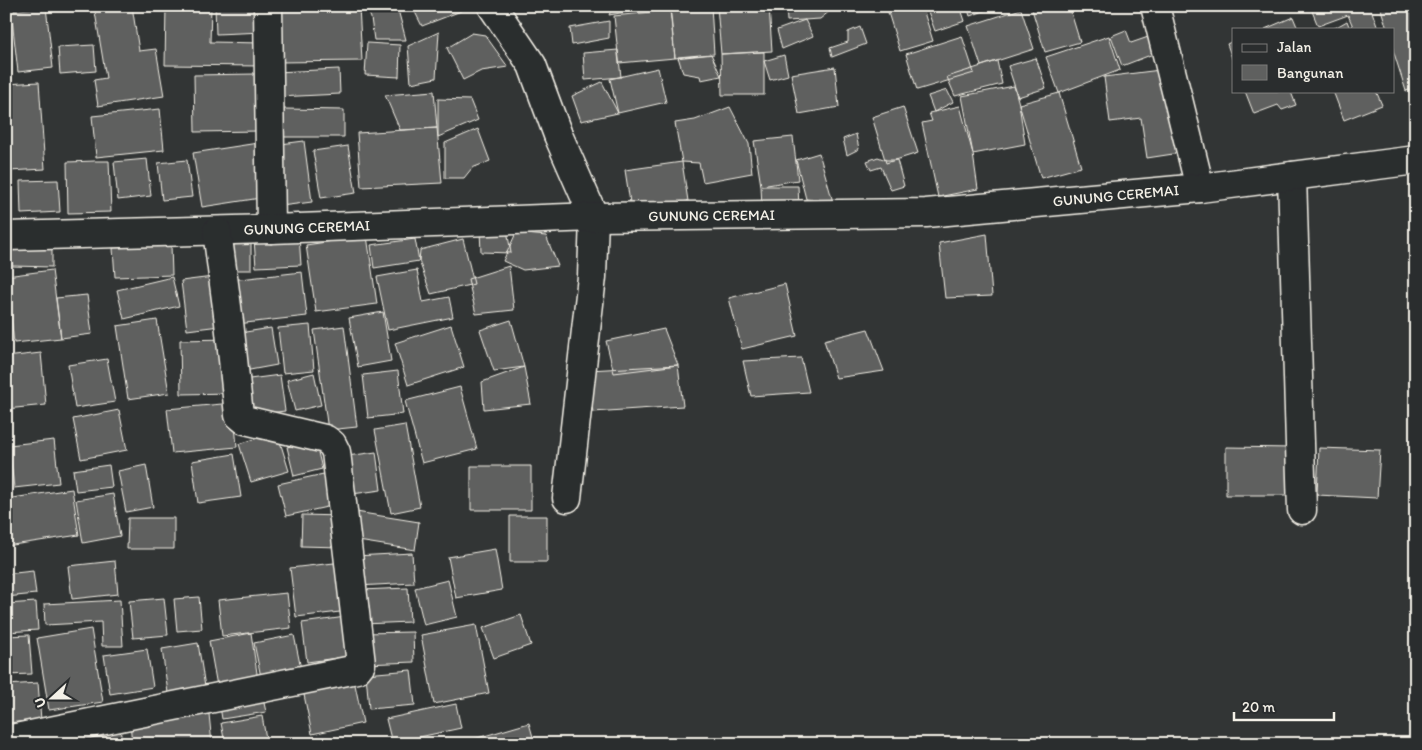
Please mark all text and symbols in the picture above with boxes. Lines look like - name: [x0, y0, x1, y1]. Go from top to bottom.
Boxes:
- legend: [1232, 28, 1394, 92]
- text: Jalan: [1277, 38, 1311, 56]
- text: Bangunan: [1277, 64, 1344, 82]
- street label: GUNUNG CEREMAI: [1052, 181, 1180, 210]
- street label: GUNUNG CEREMAI: [648, 206, 775, 225]
- street label: GUNUNG CEREMAI: [243, 216, 371, 239]
- north arrow: [28, 672, 78, 722]
- scale bar: [1234, 690, 1334, 722]
- text: U: [31, 695, 50, 710]
- text: 20 m: [1242, 698, 1276, 716]

